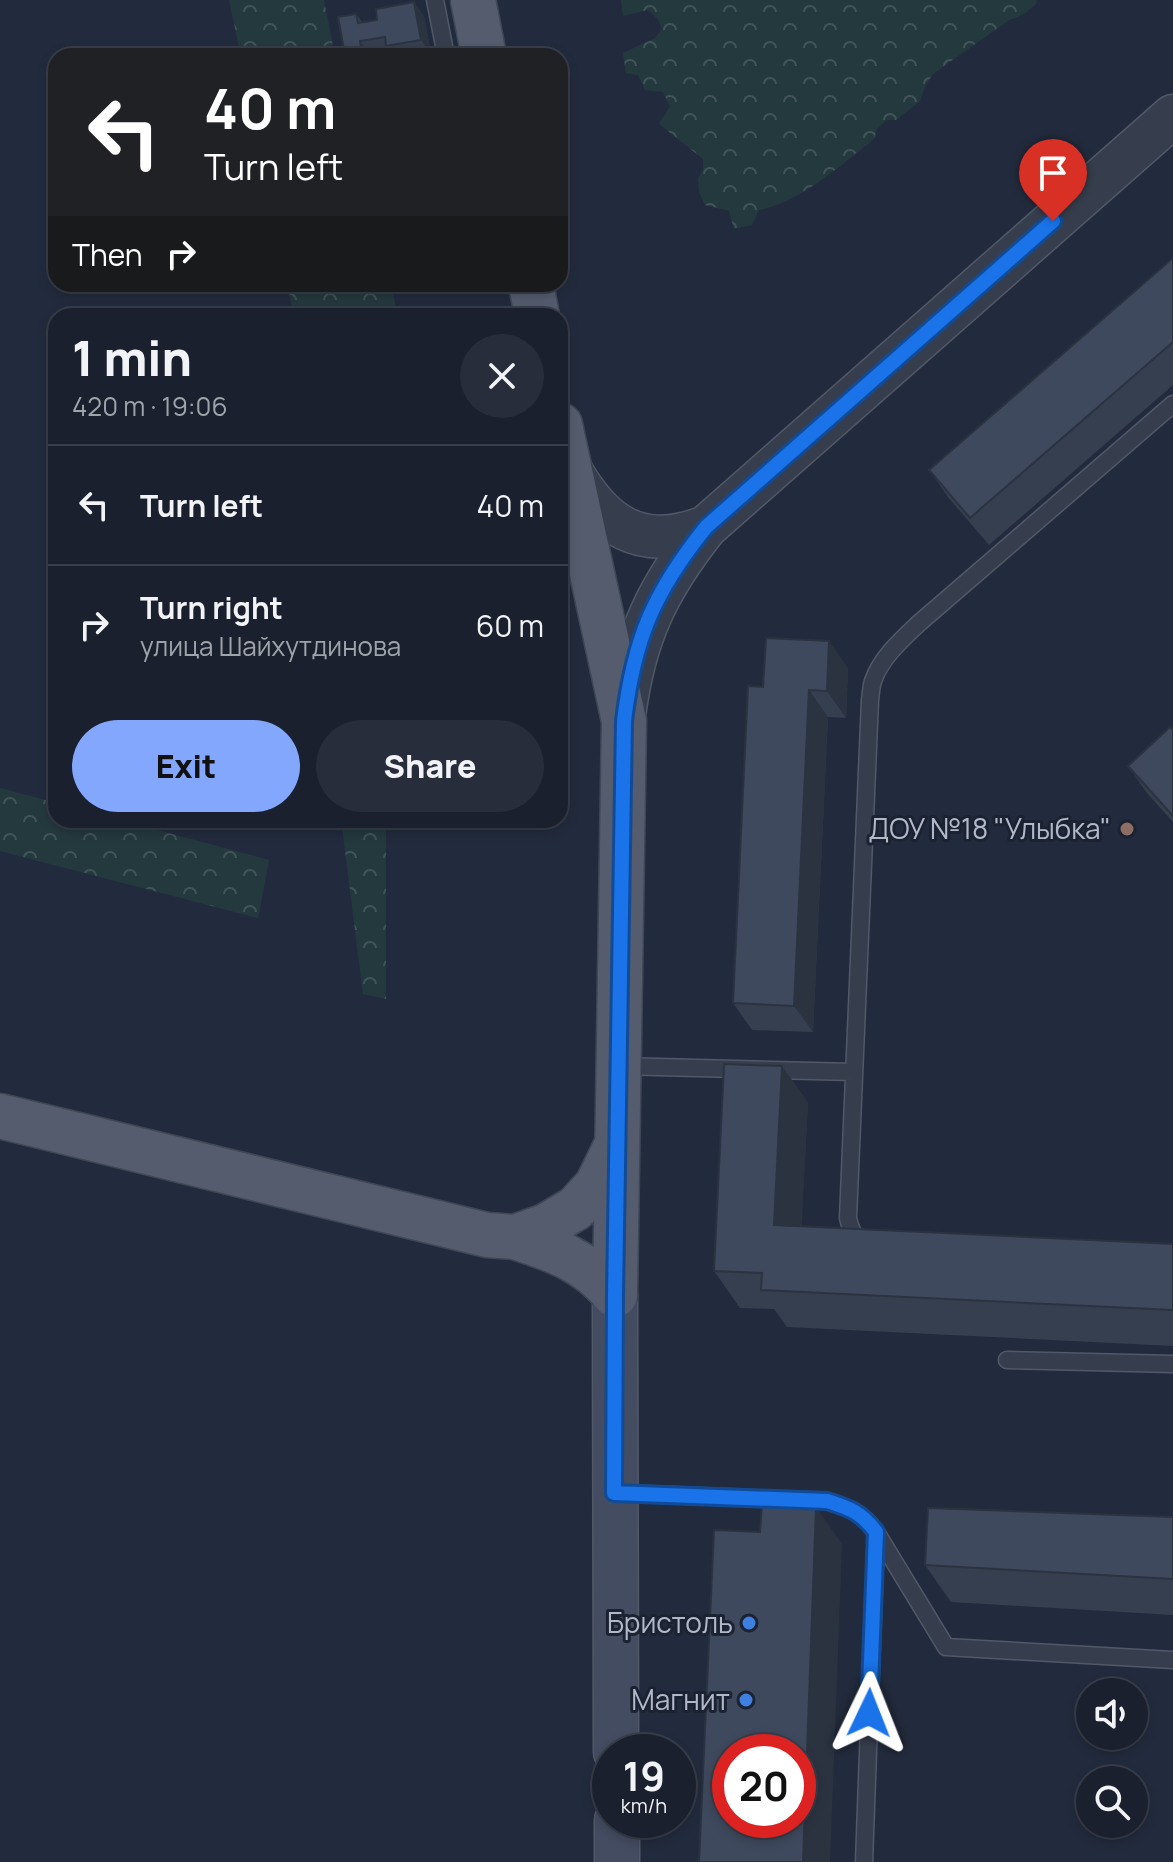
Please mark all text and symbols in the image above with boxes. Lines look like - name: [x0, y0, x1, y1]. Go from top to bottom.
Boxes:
- text: 40 m: [204, 69, 336, 146]
- icon: left: [72, 80, 176, 184]
- pin: [1019, 139, 1087, 221]
- text: Turn left: [204, 142, 343, 191]
- icon: arrive: [1031, 151, 1075, 195]
- icon: right: [159, 232, 203, 276]
- text: Then: [72, 234, 143, 275]
- text: 1 min: [72, 325, 192, 390]
- button: close: [460, 334, 544, 418]
- text: 420 m · 19:06: [72, 388, 228, 424]
- icon: left: [72, 483, 116, 527]
- text: Turn left: [140, 485, 263, 526]
- text: 40 m: [477, 485, 544, 526]
- text: Turn right: [140, 587, 283, 628]
- icon: right: [72, 603, 116, 647]
- text: 60 m: [476, 605, 544, 646]
- text: улица Шайхутдинова: [140, 628, 401, 664]
- button: Exit: [72, 720, 300, 812]
- button: Share: [316, 720, 544, 812]
- place label: ДОУ №18 "Улыбка": [869, 809, 1111, 847]
- marker: ДОУ №18 "Улыбка": [1118, 820, 1136, 838]
- place label: Бристоль: [607, 1603, 733, 1641]
- marker: Бристоль: [740, 1614, 758, 1632]
- position arrow: [827, 1671, 911, 1755]
- map controls: [1076, 1678, 1148, 1838]
- button: sound: [1076, 1678, 1148, 1750]
- place label: Магнит: [631, 1680, 730, 1718]
- marker: Магнит: [737, 1691, 755, 1709]
- speed limit sign: 20: [712, 1734, 816, 1838]
- text: 19: [623, 1748, 665, 1803]
- button: search: [1076, 1766, 1148, 1838]
- text: km/h: [621, 1792, 667, 1819]

